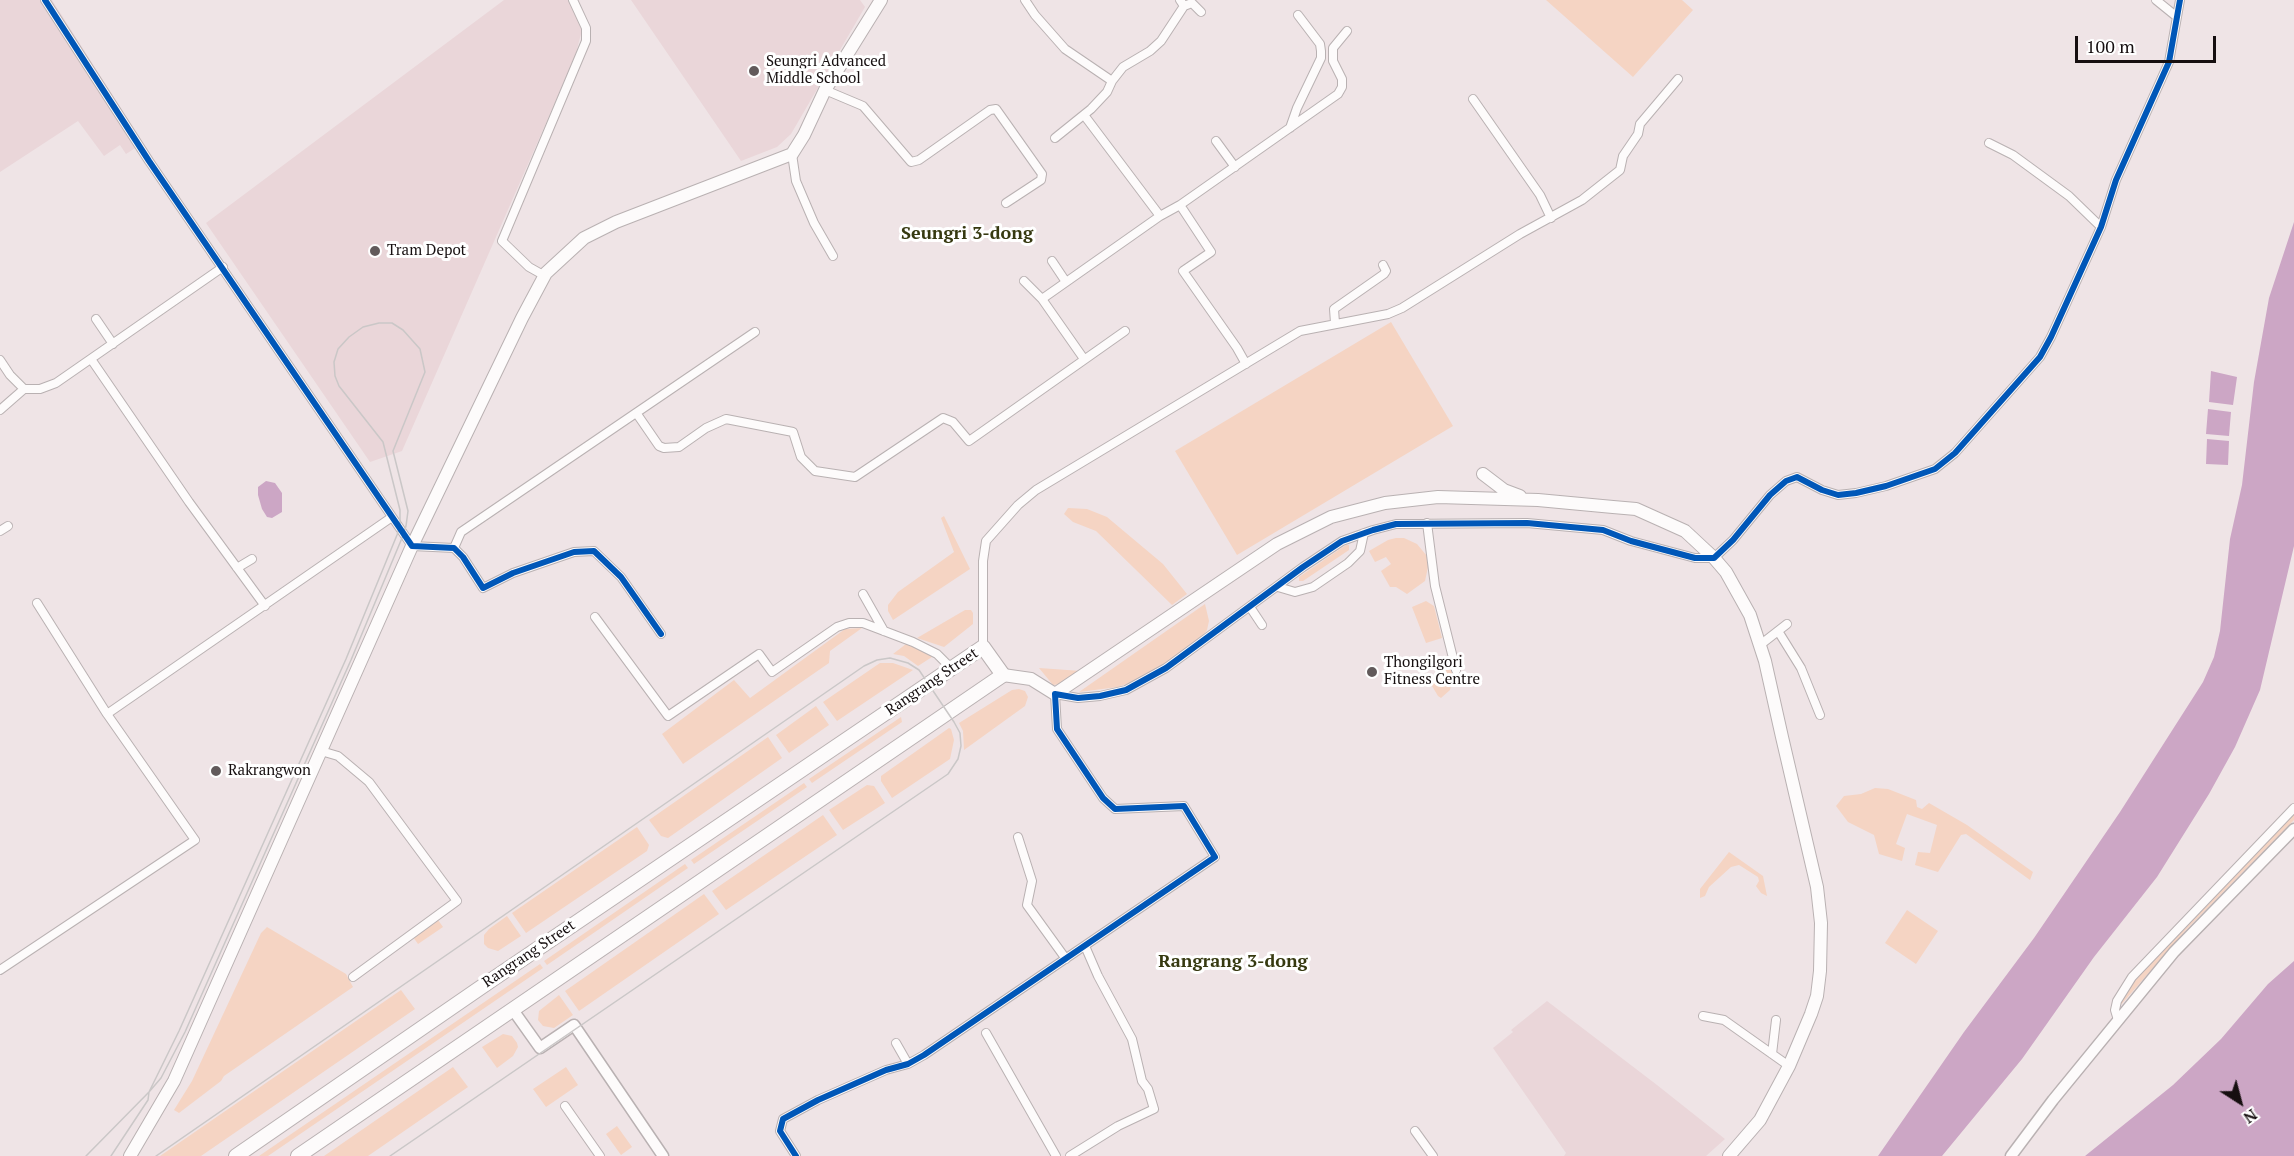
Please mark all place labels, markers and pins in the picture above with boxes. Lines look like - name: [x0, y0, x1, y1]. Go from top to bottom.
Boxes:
- place label: Seungri Advanced Middle School: [766, 53, 886, 88]
- marker: Seungri Advanced Middle School: [747, 64, 761, 78]
- place label: Tram Depot: [387, 242, 466, 260]
- marker: Tram Depot: [368, 244, 382, 258]
- place label: Thongilgori Fitness Centre: [1384, 654, 1480, 689]
- marker: Thongilgori Fitness Centre: [1365, 665, 1379, 679]
- place label: Rakrangwon: [228, 762, 311, 780]
- marker: Rakrangwon: [209, 764, 223, 778]

